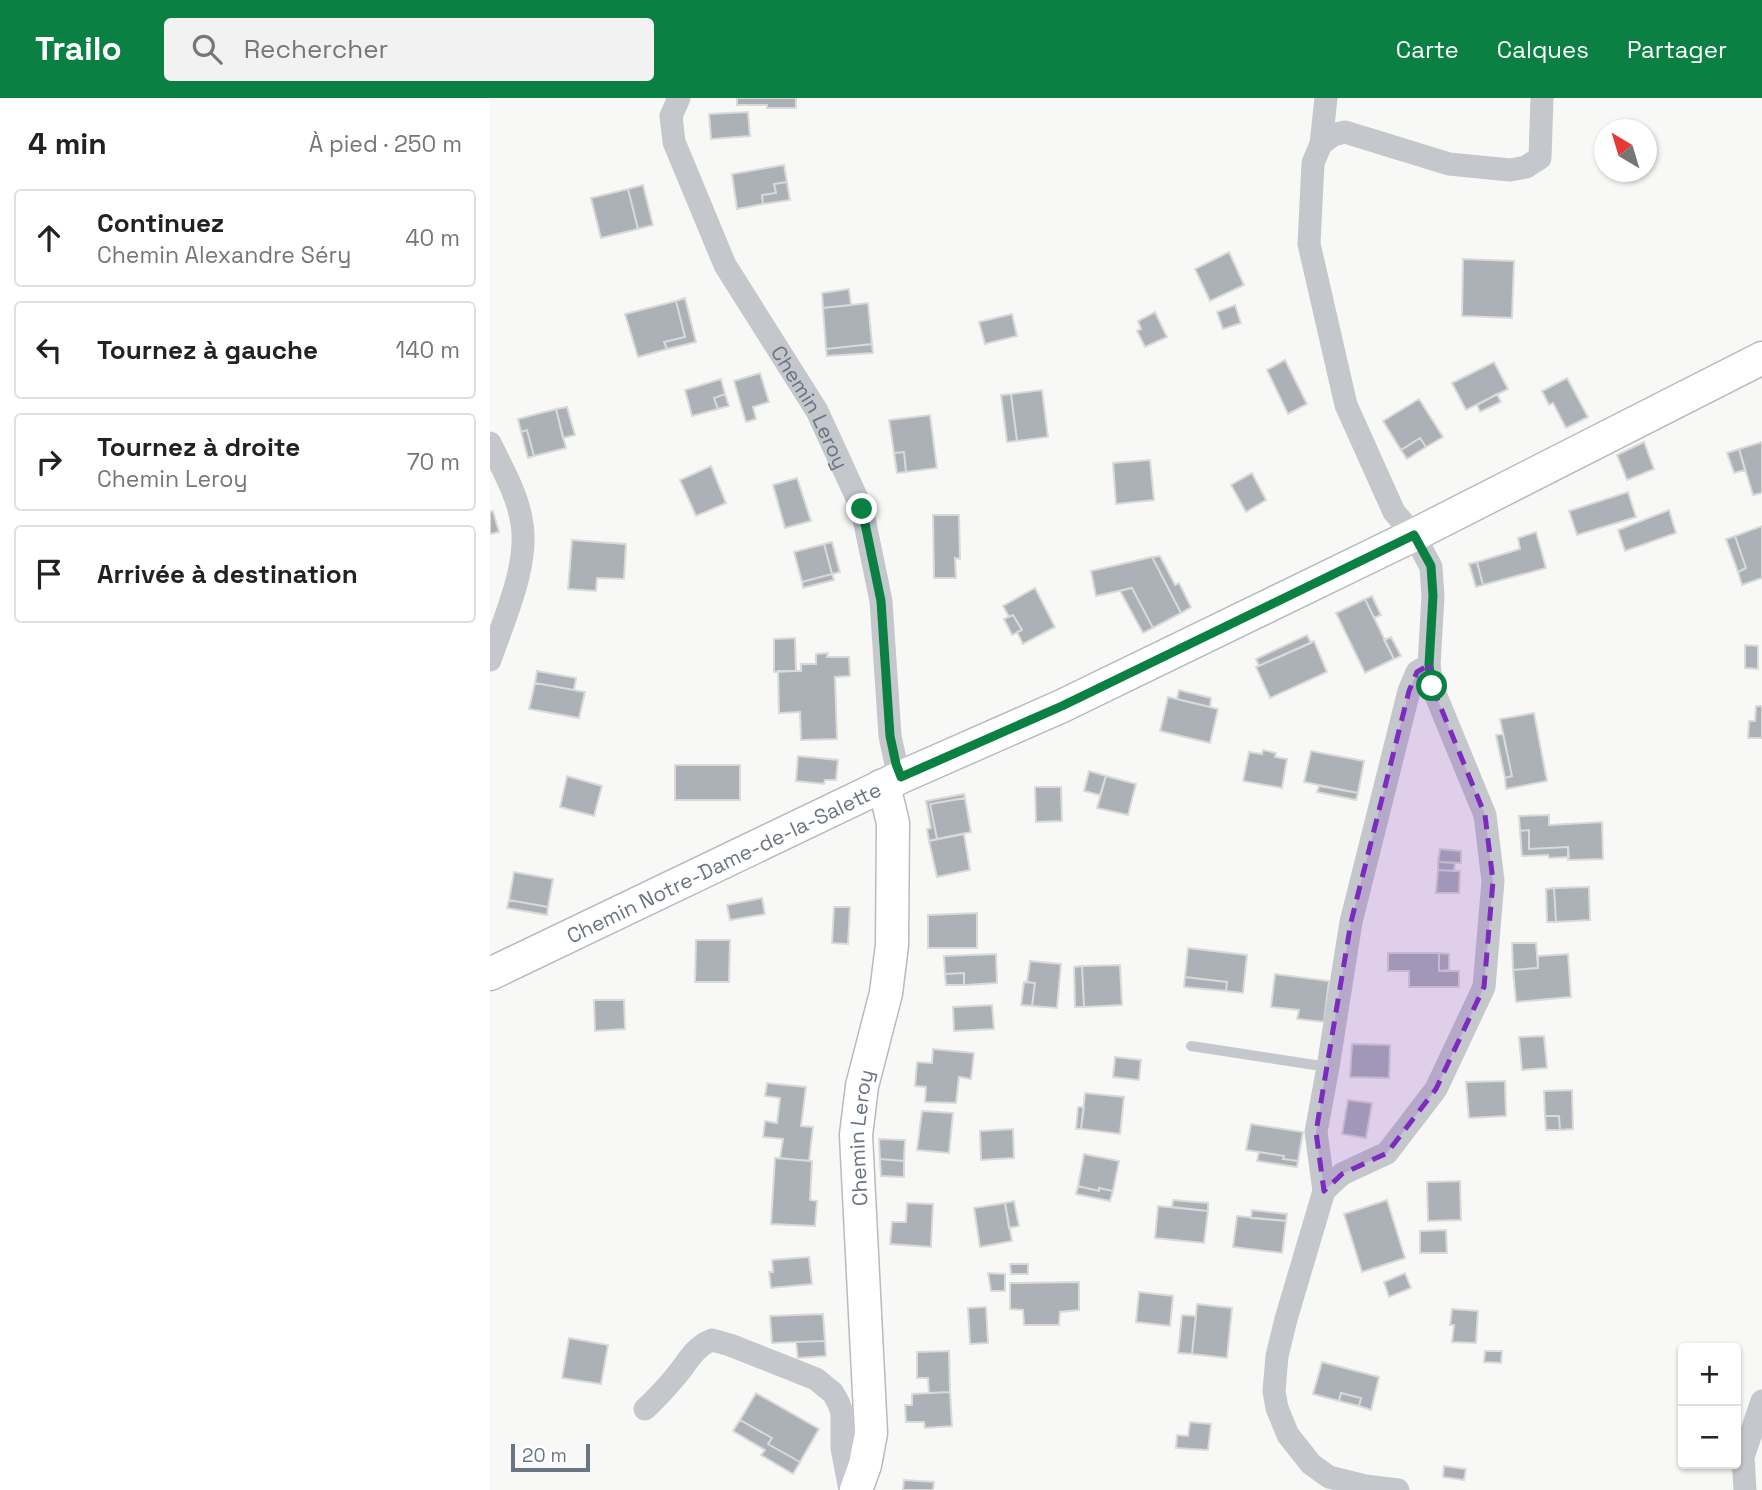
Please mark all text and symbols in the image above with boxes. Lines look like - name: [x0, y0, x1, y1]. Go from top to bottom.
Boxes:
- search box: [164, 18, 654, 81]
- text: Trailo: [35, 28, 122, 70]
- icon: search: [188, 30, 226, 68]
- text: Rechercher: [244, 32, 388, 66]
- text: Carte: [1396, 34, 1459, 65]
- text: Calques: [1497, 34, 1589, 65]
- text: Partager: [1627, 34, 1727, 65]
- north arrow: [1594, 119, 1657, 182]
- text: 4 min: [28, 124, 107, 163]
- text: À pied · 250 m: [309, 129, 462, 159]
- text: Continuez: [97, 206, 224, 240]
- icon: ahead: [30, 219, 68, 257]
- text: 40 m: [405, 223, 460, 253]
- text: Chemin Alexandre Séry: [97, 240, 351, 270]
- icon: left: [30, 331, 68, 369]
- text: Tournez à gauche: [97, 333, 318, 367]
- text: 140 m: [396, 335, 460, 365]
- street label: Chemin Leroy: [765, 340, 855, 473]
- text: Tournez à droite: [97, 430, 300, 464]
- icon: right: [30, 443, 68, 481]
- text: 70 m: [407, 447, 460, 477]
- text: Chemin Leroy: [97, 464, 248, 494]
- route end: [846, 493, 877, 524]
- icon: arrive: [30, 555, 68, 593]
- text: Arrivée à destination: [97, 557, 358, 591]
- route start: [1416, 670, 1447, 701]
- street label: Chemin Notre-Dame-de-la-Salette: [562, 775, 885, 949]
- street label: Chemin Leroy: [842, 1066, 879, 1207]
- map controls: [1678, 1343, 1741, 1469]
- button: +: [1678, 1343, 1741, 1406]
- button: −: [1678, 1406, 1741, 1469]
- scale bar: [511, 1441, 590, 1473]
- text: 20 m: [522, 1443, 567, 1468]

